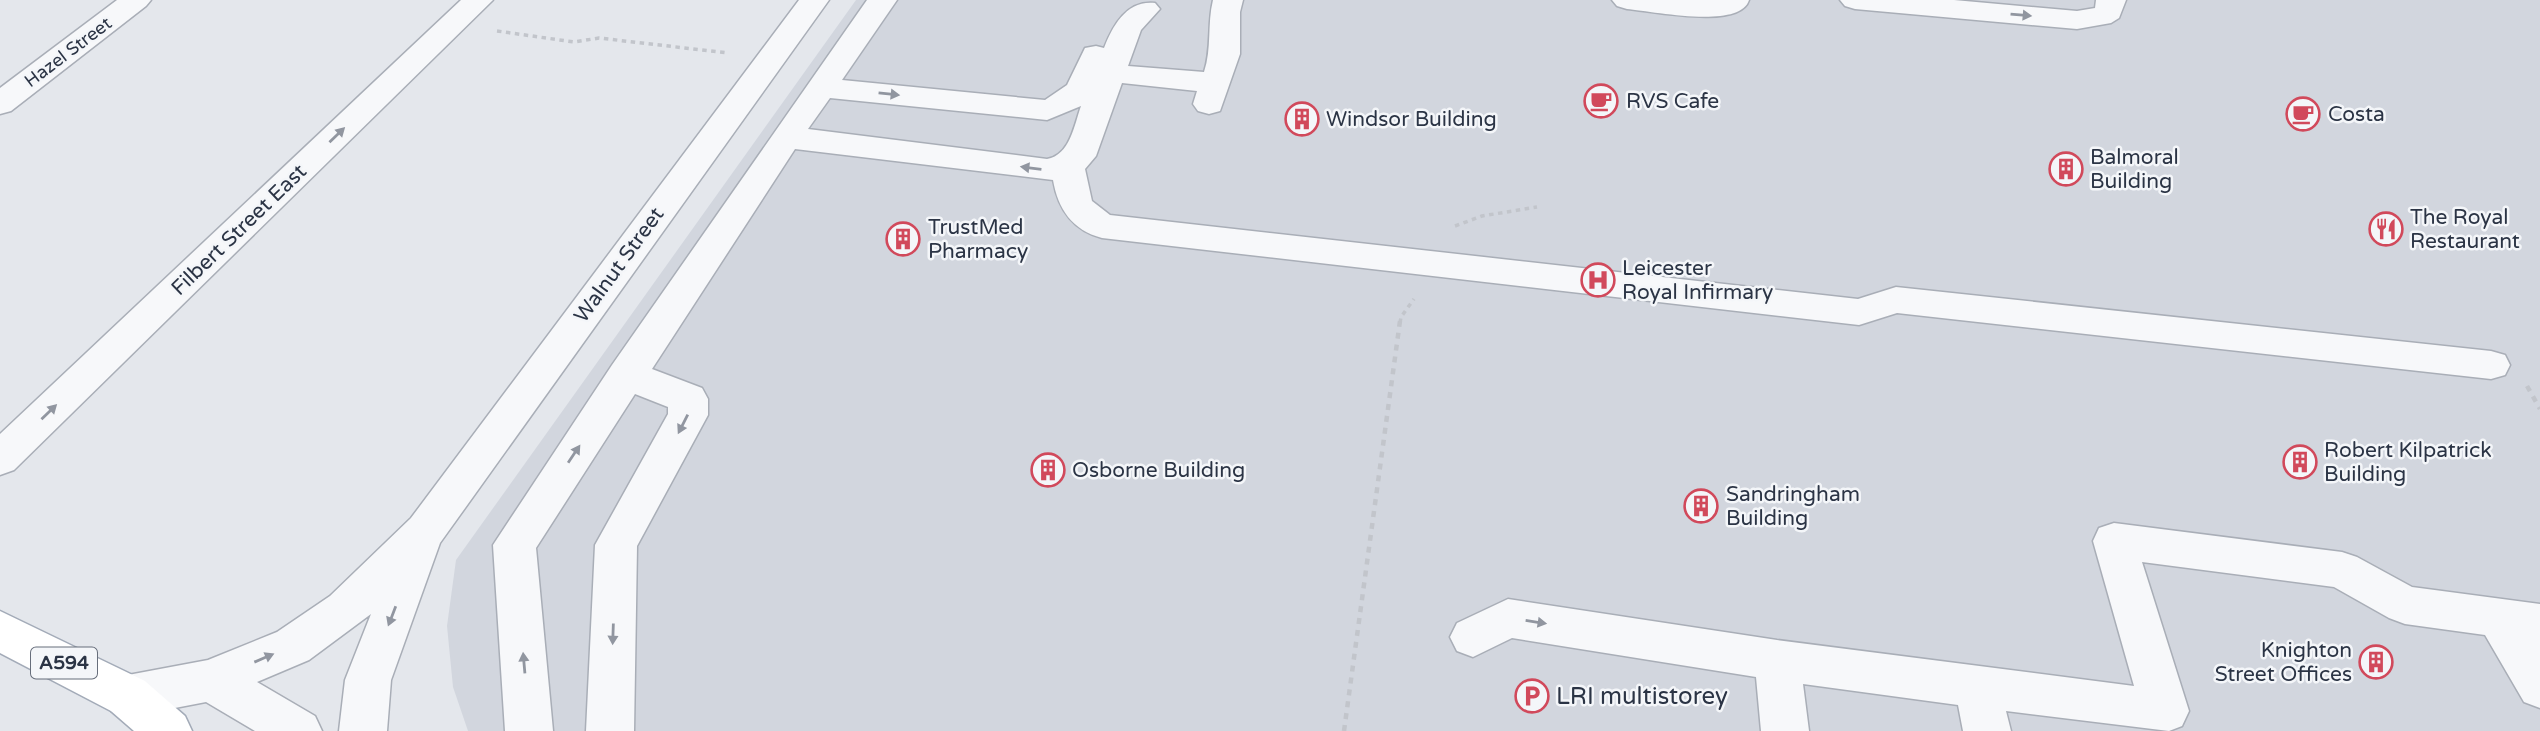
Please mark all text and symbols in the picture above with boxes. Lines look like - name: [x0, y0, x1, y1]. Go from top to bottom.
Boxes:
- one-way arrow: [2010, 10, 2032, 21]
- street label: Hazel Street: [20, 12, 116, 92]
- cafe icon: RVS Cafe: [1582, 82, 1620, 120]
- one-way arrow: [878, 89, 900, 100]
- place label: RVS Cafe: [1626, 89, 1719, 114]
- cafe icon: Costa: [2284, 95, 2322, 133]
- building icon: Windsor Building: [1283, 100, 1321, 138]
- place label: Costa: [2328, 102, 2385, 127]
- place label: Windsor Building: [1326, 107, 1497, 132]
- one-way arrow: [329, 127, 346, 144]
- place label: Balmoral Building: [2090, 145, 2179, 194]
- building icon: Balmoral Building: [2047, 150, 2085, 188]
- street label: Filbert Street East: [166, 159, 312, 301]
- one-way arrow: [1020, 163, 1042, 174]
- street label: Walnut Street: [569, 202, 669, 328]
- place label: The Royal Restaurant: [2410, 205, 2520, 254]
- restaurant icon: The Royal Restaurant: [2367, 210, 2405, 248]
- place label: TrustMed Pharmacy: [928, 215, 1028, 264]
- building icon: TrustMed Pharmacy: [884, 220, 922, 258]
- place label: Leicester Royal Infirmary: [1622, 256, 1773, 305]
- hospital icon: Leicester Royal Infirmary: [1579, 261, 1617, 299]
- one-way arrow: [40, 404, 57, 420]
- one-way arrow: [677, 414, 688, 434]
- place label: Robert Kilpatrick Building: [2324, 438, 2492, 487]
- building icon: Robert Kilpatrick Building: [2281, 443, 2319, 481]
- one-way arrow: [567, 445, 581, 463]
- building icon: Osborne Building: [1029, 451, 1067, 489]
- place label: Osborne Building: [1072, 458, 1245, 483]
- place label: Sandringham Building: [1726, 482, 1860, 531]
- building icon: Sandringham Building: [1682, 487, 1720, 525]
- one-way arrow: [386, 606, 397, 627]
- one-way arrow: [1525, 617, 1547, 628]
- one-way arrow: [607, 623, 618, 645]
- place label: Knighton Street Offices: [2215, 638, 2352, 687]
- building icon: Knighton Street Offices: [2357, 643, 2395, 681]
- road number: A594: [31, 648, 97, 678]
- one-way arrow: [254, 652, 275, 663]
- one-way arrow: [518, 652, 529, 674]
- parking icon: LRI multistorey: [1513, 677, 1551, 715]
- place label: LRI multistorey: [1556, 682, 1728, 711]

